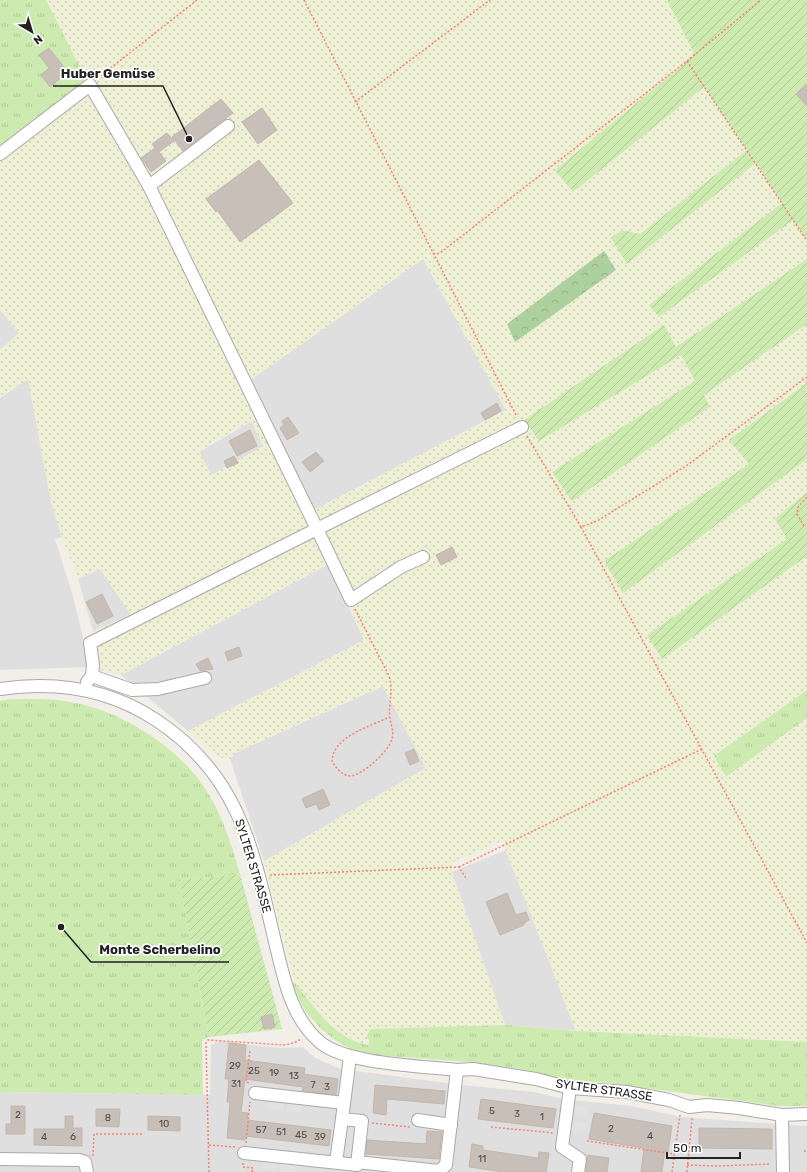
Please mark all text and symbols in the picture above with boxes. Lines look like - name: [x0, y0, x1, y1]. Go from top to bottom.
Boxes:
- north arrow: [12, 12, 52, 52]
- text: N: [31, 32, 45, 47]
- callout: Huber Gemüse: [53, 61, 163, 86]
- text: Huber Gemüse: [61, 66, 156, 81]
- street label: SYLTER STRASSE: [232, 817, 274, 915]
- callout: Monte Scherbelino: [91, 937, 229, 962]
- text: Monte Scherbelino: [99, 942, 221, 957]
- house number: 29: [229, 1060, 241, 1072]
- house number: 25: [248, 1065, 260, 1077]
- house number: 19: [269, 1067, 279, 1079]
- house number: 13: [289, 1070, 299, 1082]
- street label: SYLTER STRASSE: [555, 1076, 653, 1104]
- house number: 31: [231, 1078, 241, 1090]
- house number: 7: [310, 1079, 316, 1091]
- house number: 3: [324, 1081, 330, 1093]
- house number: 5: [489, 1105, 495, 1117]
- house number: 3: [514, 1108, 520, 1120]
- house number: 2: [15, 1109, 21, 1121]
- house number: 1: [540, 1111, 544, 1123]
- house number: 8: [105, 1112, 111, 1124]
- house number: 10: [159, 1118, 169, 1130]
- house number: 2: [608, 1123, 614, 1135]
- house number: 57: [255, 1124, 267, 1136]
- house number: 51: [276, 1126, 286, 1138]
- house number: 45: [295, 1129, 307, 1141]
- house number: 4: [647, 1130, 653, 1142]
- house number: 4: [41, 1131, 47, 1143]
- house number: 6: [70, 1131, 76, 1143]
- house number: 39: [314, 1131, 326, 1143]
- scale bar: [667, 1134, 740, 1160]
- text: 50 m: [673, 1141, 701, 1155]
- house number: 11: [478, 1153, 486, 1165]

